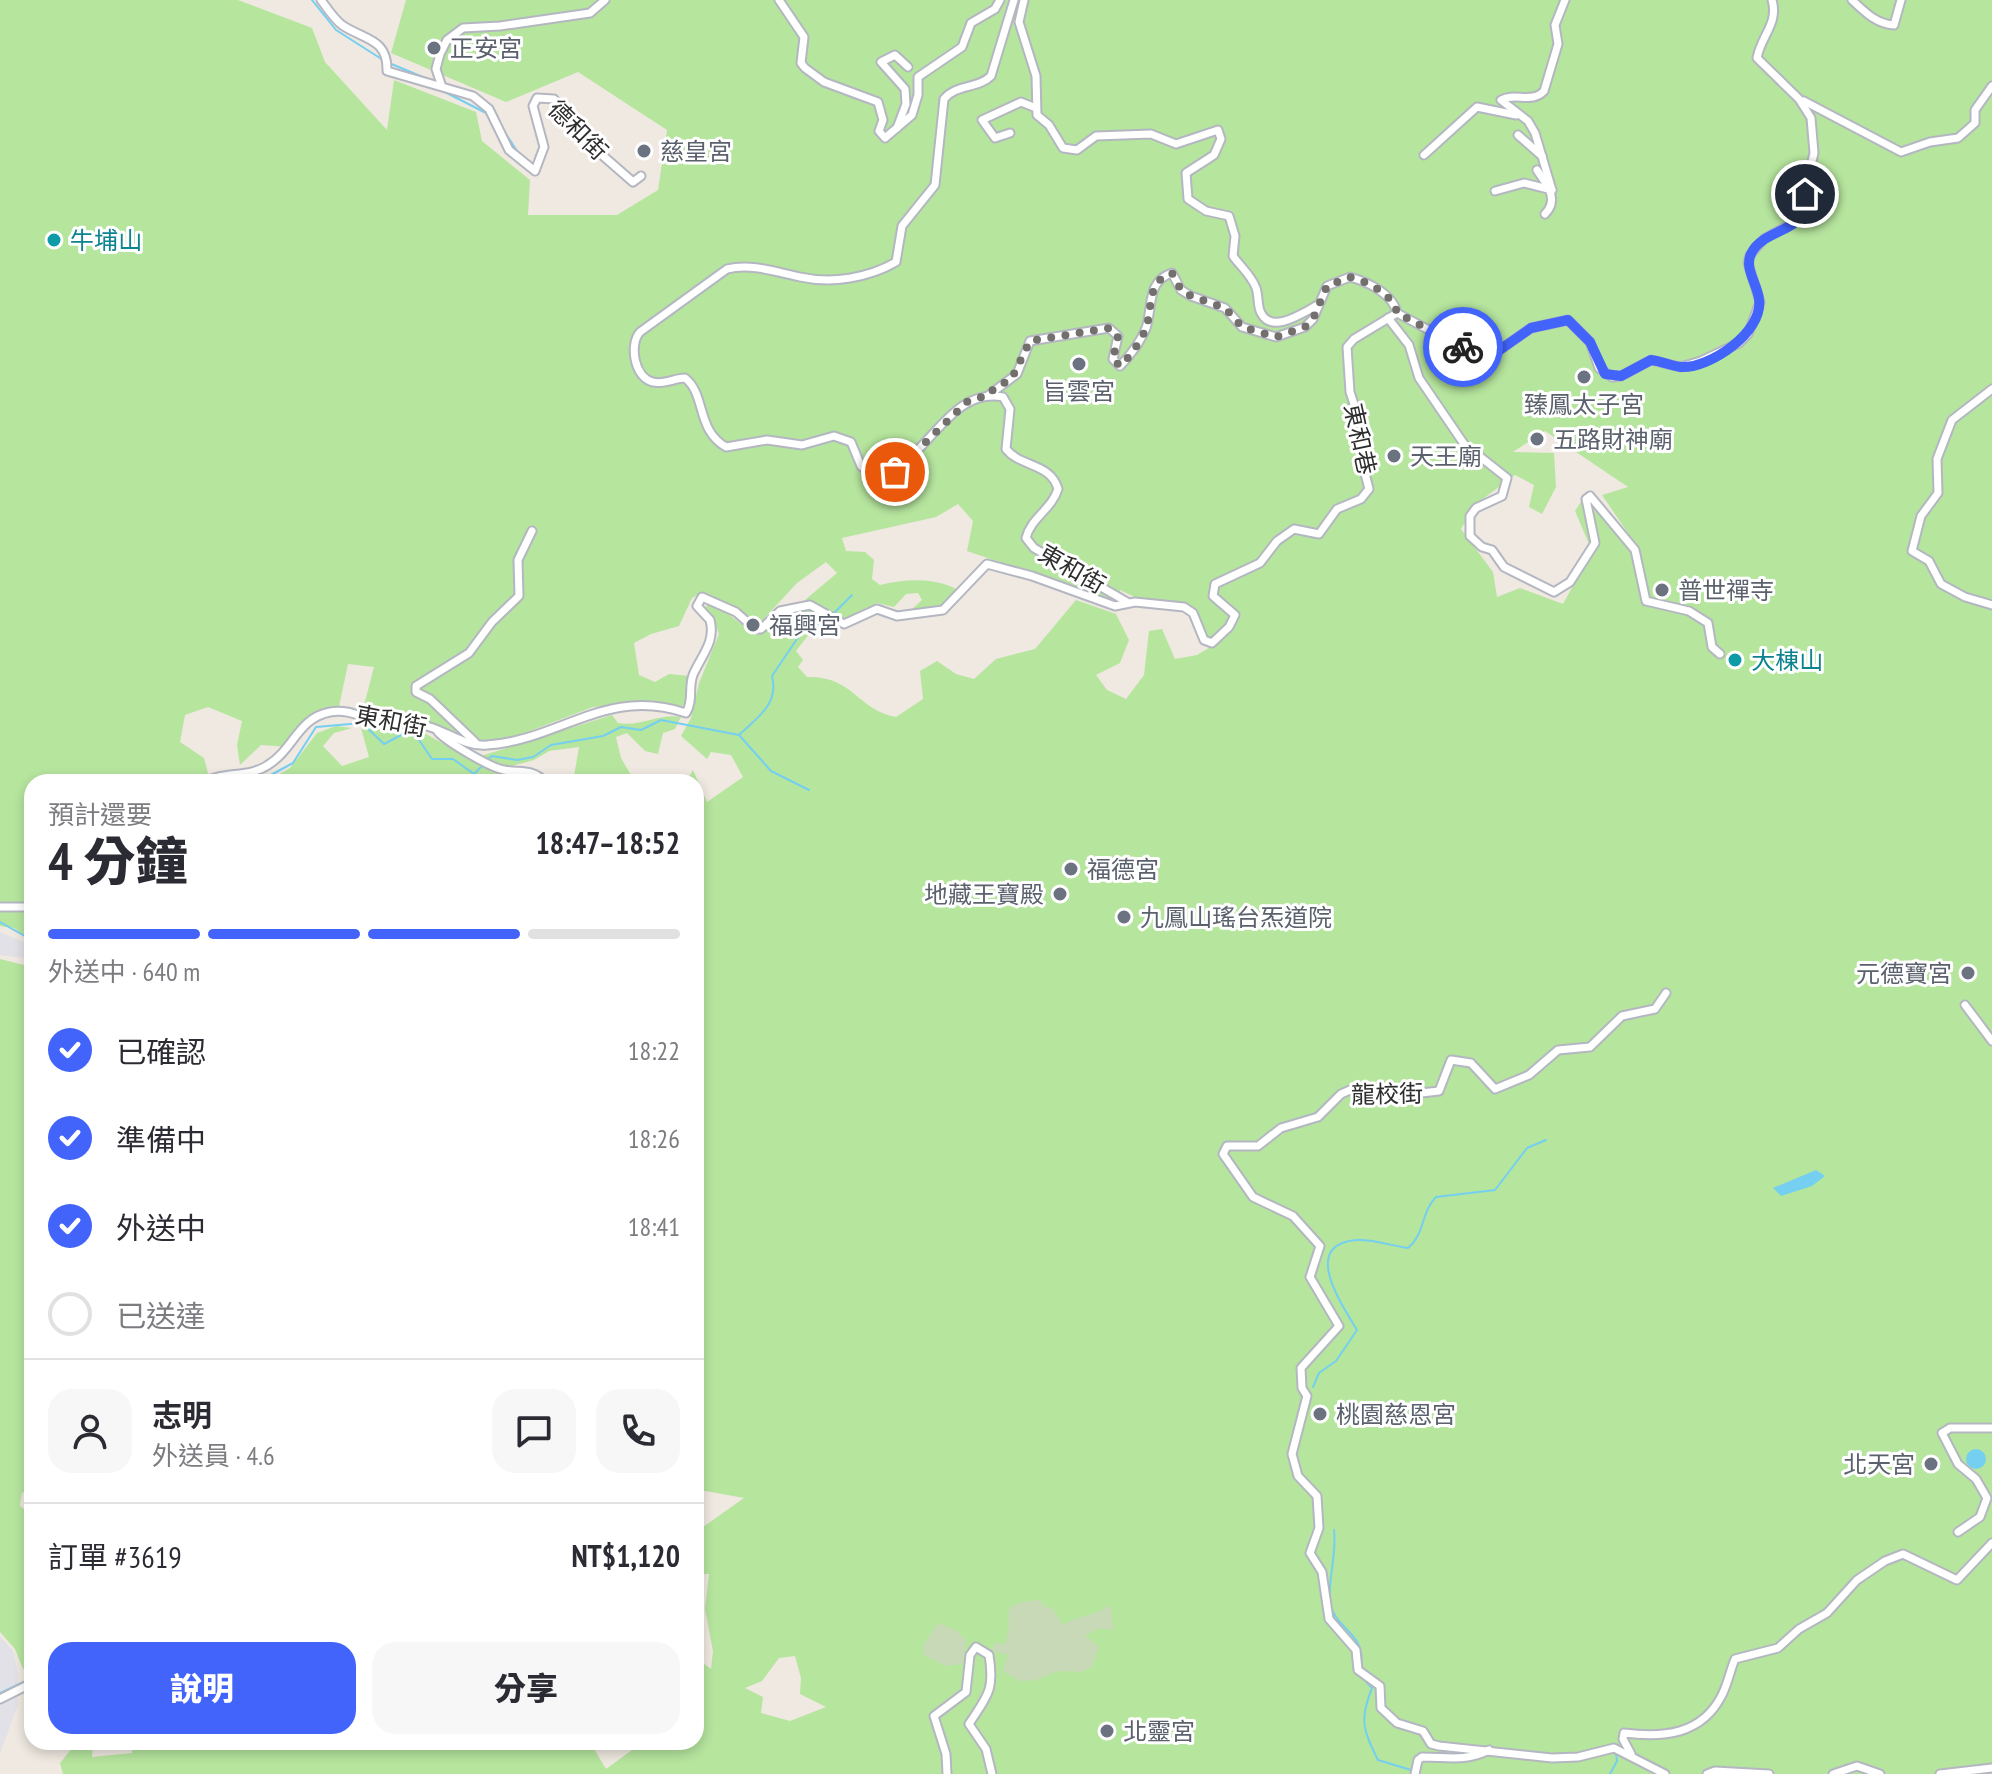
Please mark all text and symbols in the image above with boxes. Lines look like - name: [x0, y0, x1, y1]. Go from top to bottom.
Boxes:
- place label: 正安宮: [450, 33, 522, 64]
- marker: 正安宮: [425, 39, 443, 57]
- street label: 德和街: [542, 94, 614, 166]
- place label: 慈皇宮: [660, 136, 732, 167]
- marker: 慈皇宮: [635, 142, 653, 160]
- pin: [1771, 160, 1839, 228]
- icon: home: [1783, 172, 1827, 216]
- place label: 牛埔山: [70, 225, 142, 256]
- marker: 牛埔山: [45, 231, 63, 249]
- courier: [1423, 307, 1503, 387]
- icon: bike: [1441, 325, 1485, 369]
- marker: 旨雲宮: [1070, 355, 1088, 373]
- marker: 臻鳳太子宮: [1575, 368, 1593, 386]
- place label: 旨雲宮: [1043, 376, 1115, 407]
- place label: 臻鳳太子宮: [1524, 389, 1644, 420]
- street label: 東和巷: [1337, 401, 1383, 477]
- place label: 五路財神廟: [1553, 424, 1673, 455]
- marker: 五路財神廟: [1528, 430, 1546, 448]
- pin: [861, 438, 929, 506]
- place label: 天王廟: [1410, 441, 1482, 472]
- marker: 天王廟: [1385, 447, 1403, 465]
- icon: bag: [873, 450, 917, 494]
- street label: 東和街: [1033, 538, 1111, 600]
- place label: 普世禪寺: [1678, 575, 1774, 606]
- marker: 普世禪寺: [1653, 581, 1671, 599]
- place label: 福興宮: [769, 610, 841, 641]
- marker: 福興宮: [744, 616, 762, 634]
- place label: 大棟山: [1751, 645, 1823, 676]
- marker: 大棟山: [1726, 651, 1744, 669]
- street label: 東和街: [353, 699, 429, 743]
- text: 預計還要: [48, 798, 152, 831]
- text: 18:47–18:52: [536, 823, 680, 862]
- text: 4 分鐘: [48, 827, 188, 894]
- place label: 福德宮: [1087, 854, 1159, 885]
- marker: 福德宮: [1062, 860, 1080, 878]
- place label: 地藏王寶殿: [924, 879, 1044, 910]
- marker: 地藏王寶殿: [1051, 885, 1069, 903]
- place label: 九鳳山瑤台炁道院: [1140, 902, 1332, 933]
- marker: 九鳳山瑤台炁道院: [1115, 908, 1133, 926]
- text: 外送中 · 640 m: [48, 955, 200, 988]
- place label: 元德寶宮: [1856, 958, 1952, 989]
- marker: 元德寶宮: [1959, 964, 1977, 982]
- icon: check: [48, 1028, 92, 1072]
- text: 已確認: [116, 1032, 206, 1071]
- text: 18:22: [628, 1034, 680, 1067]
- street label: 龍校街: [1351, 1078, 1423, 1110]
- icon: check: [48, 1116, 92, 1160]
- text: 準備中: [116, 1120, 206, 1159]
- text: 18:26: [628, 1122, 680, 1155]
- icon: check: [48, 1204, 92, 1248]
- text: 外送中: [116, 1208, 206, 1247]
- text: 18:41: [628, 1210, 680, 1243]
- text: 已送達: [116, 1296, 206, 1335]
- button: person: [48, 1389, 132, 1473]
- button: chat: [492, 1389, 576, 1473]
- button: phone: [596, 1389, 680, 1473]
- text: 志明: [152, 1395, 212, 1434]
- place label: 桃園慈恩宮: [1336, 1399, 1456, 1430]
- marker: 桃園慈恩宮: [1311, 1405, 1329, 1423]
- text: 外送員 · 4.6: [152, 1439, 275, 1472]
- place label: 北天宮: [1843, 1449, 1915, 1480]
- marker: 北天宮: [1922, 1455, 1940, 1473]
- text: NT$1,120: [571, 1536, 680, 1575]
- text: 訂單 #3619: [48, 1537, 182, 1576]
- button: 說明: [48, 1642, 356, 1734]
- button: 分享: [372, 1642, 680, 1734]
- place label: 北靈宮: [1123, 1716, 1195, 1747]
- marker: 北靈宮: [1098, 1722, 1116, 1740]

